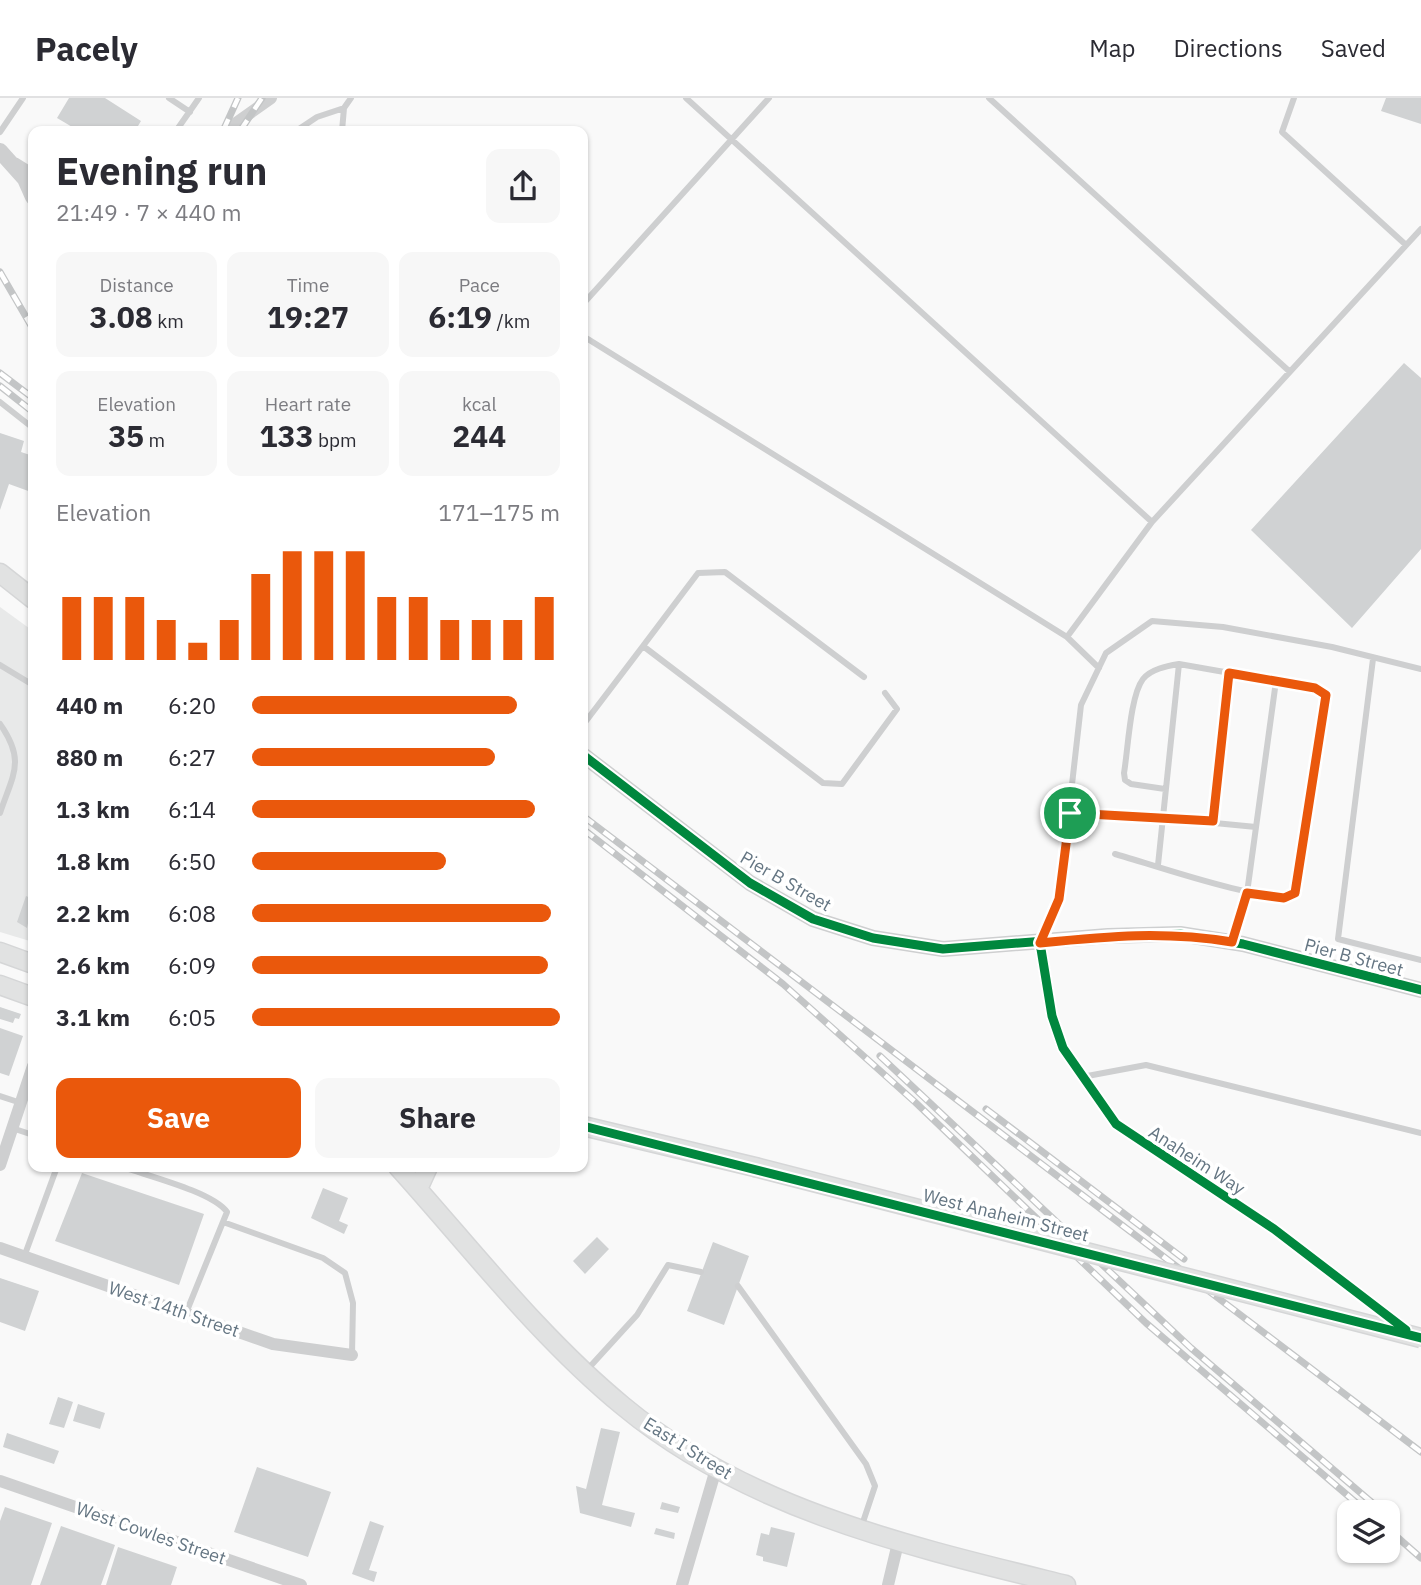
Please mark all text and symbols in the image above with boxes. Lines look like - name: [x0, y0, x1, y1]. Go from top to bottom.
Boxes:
- text: Pacely: [35, 27, 138, 70]
- text: Map: [1089, 32, 1135, 64]
- text: Directions: [1173, 32, 1283, 64]
- text: Saved: [1321, 32, 1386, 64]
- text: Evening run: [56, 146, 267, 195]
- button: share: [486, 149, 560, 223]
- text: 21:49 · 7 × 440 m: [56, 197, 242, 227]
- text: Distance: [100, 273, 174, 297]
- text: Time: [287, 273, 329, 297]
- text: Pace: [459, 273, 500, 297]
- text: 3.08: [89, 297, 153, 336]
- text: 19:27: [267, 297, 349, 336]
- text: 6:19: [428, 297, 492, 336]
- text: km: [153, 309, 184, 333]
- text: /km: [492, 309, 530, 333]
- text: Elevation: [97, 392, 176, 416]
- text: Heart rate: [265, 392, 351, 416]
- text: kcal: [462, 392, 497, 416]
- text: 35: [108, 416, 144, 455]
- text: 133: [259, 416, 313, 455]
- text: 244: [452, 416, 506, 455]
- text: m: [144, 428, 165, 452]
- text: bpm: [313, 428, 357, 452]
- text: Elevation: [56, 497, 151, 527]
- text: 171–175 m: [438, 497, 560, 527]
- text: 440 m: [56, 690, 123, 720]
- text: 6:20: [168, 690, 216, 720]
- text: 880 m: [56, 742, 123, 772]
- text: 6:27: [168, 742, 216, 772]
- pin: [1040, 783, 1100, 843]
- text: 1.3 km: [56, 794, 130, 824]
- text: 6:14: [168, 794, 216, 824]
- icon: arrive: [1051, 794, 1089, 832]
- text: 1.8 km: [56, 846, 130, 876]
- text: 6:50: [168, 846, 216, 876]
- street label: Pier B Street: [736, 846, 836, 916]
- text: 2.2 km: [56, 898, 130, 928]
- text: 6:08: [168, 898, 216, 928]
- street label: Pier B Street: [1302, 933, 1406, 981]
- text: 2.6 km: [56, 950, 130, 980]
- text: 6:09: [168, 950, 216, 980]
- text: 3.1 km: [56, 1002, 130, 1032]
- text: 6:05: [168, 1002, 216, 1032]
- button: Save: [56, 1078, 301, 1158]
- button: Share: [315, 1078, 560, 1158]
- street label: Anaheim Way: [1144, 1120, 1250, 1200]
- street label: West Anaheim Street: [921, 1183, 1091, 1247]
- street label: West 14th Street: [106, 1276, 242, 1342]
- street label: East I Street: [639, 1412, 737, 1484]
- street label: West Cowles Street: [73, 1497, 229, 1569]
- map controls: [1337, 1500, 1400, 1563]
- button: layers: [1337, 1500, 1400, 1563]

